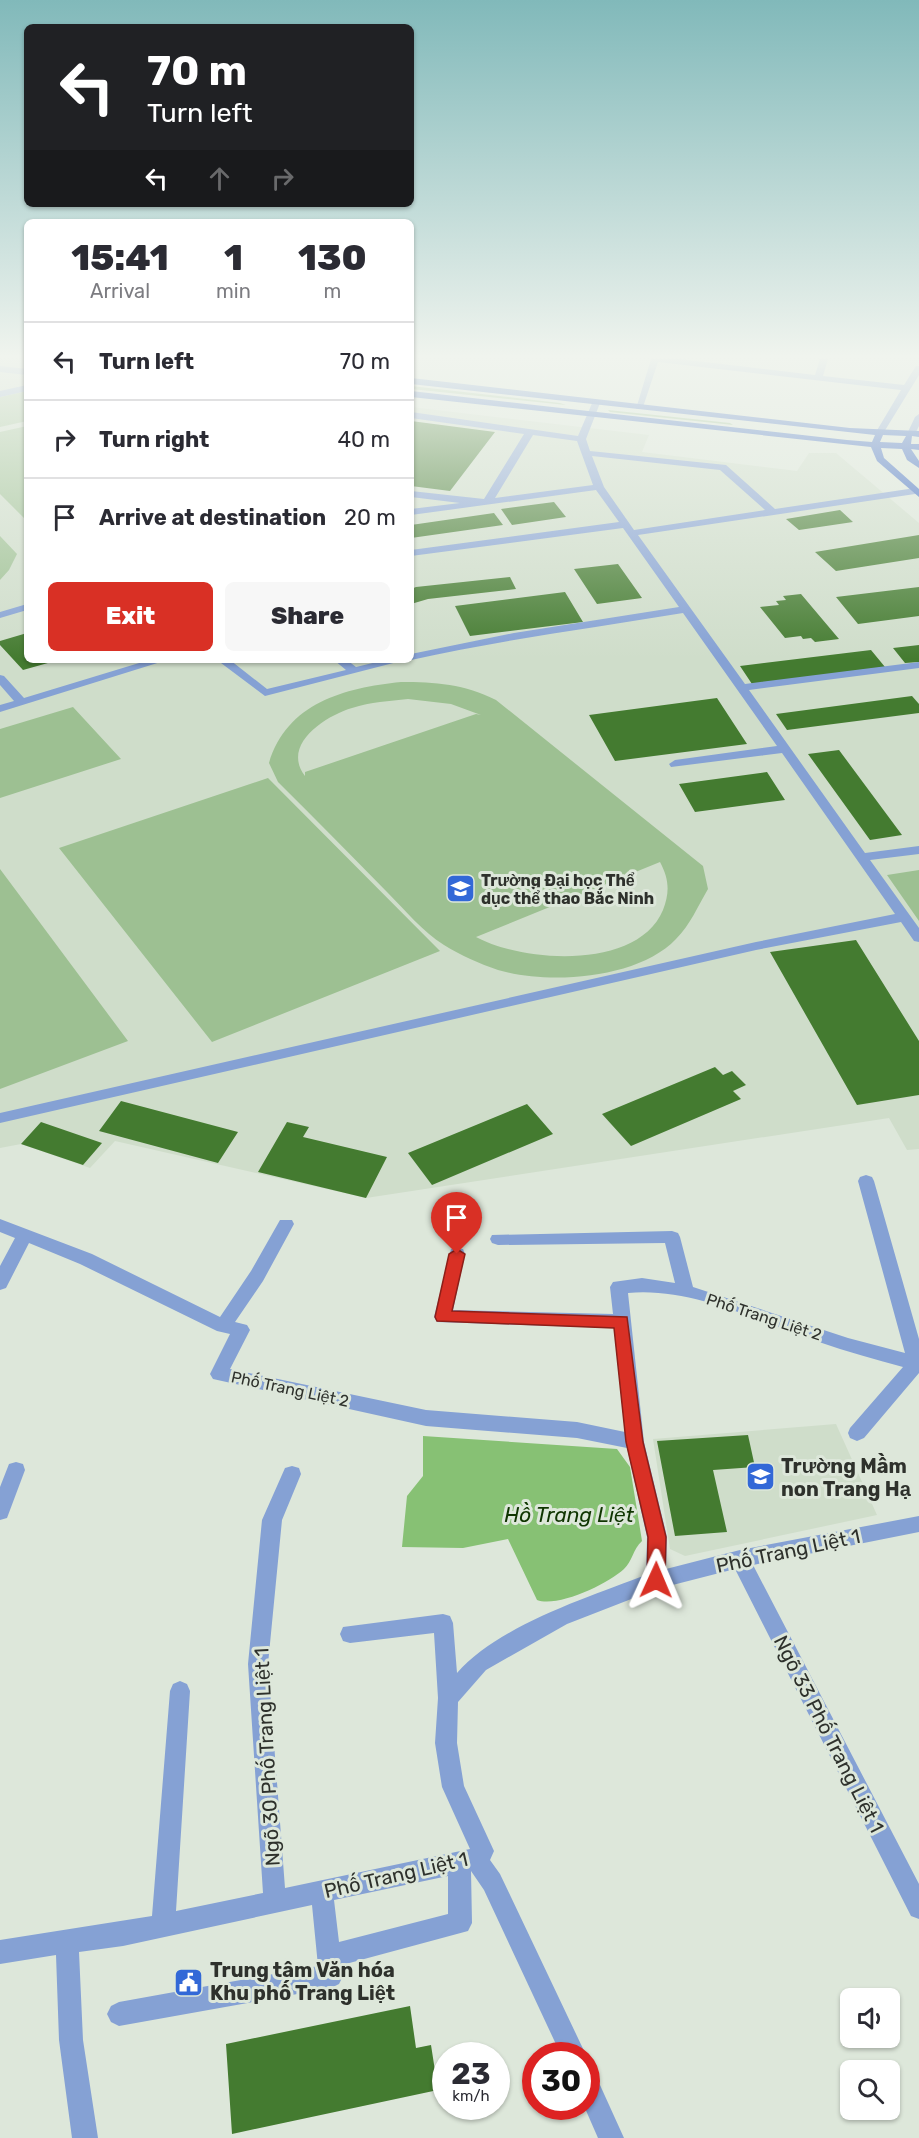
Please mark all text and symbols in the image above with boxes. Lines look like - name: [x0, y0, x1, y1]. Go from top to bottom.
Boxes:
- text: 70 m: [147, 46, 247, 96]
- icon: left: [48, 48, 126, 126]
- text: Turn left: [147, 97, 252, 129]
- icon: left: [140, 162, 173, 195]
- icon: ahead: [203, 162, 236, 195]
- icon: right: [266, 162, 299, 195]
- text: 15:41: [71, 236, 169, 279]
- text: 1: [224, 236, 243, 279]
- text: 130: [298, 236, 367, 279]
- text: Arrival: [90, 279, 150, 303]
- text: min: [216, 279, 251, 303]
- text: m: [324, 279, 341, 303]
- icon: left: [48, 345, 81, 378]
- text: Turn left: [99, 348, 194, 375]
- text: 70 m: [340, 348, 390, 375]
- icon: right: [48, 423, 81, 456]
- text: Turn right: [99, 426, 209, 453]
- text: 40 m: [337, 426, 390, 453]
- icon: arrive: [48, 501, 81, 534]
- text: Arrive at destination: [99, 504, 326, 531]
- text: 20 m: [344, 504, 396, 531]
- button: Exit: [48, 582, 213, 651]
- button: Share: [225, 582, 390, 651]
- place label: Trường Đại học Thể dục thể thao Bắc Ninh: [481, 871, 654, 908]
- school or university icon: Trường Đại học Thể dục thể thao Bắc Ninh: [444, 873, 476, 905]
- pin: [431, 1192, 482, 1254]
- icon: arrive: [440, 1201, 473, 1234]
- street label: Phố Trang Liệt 2: [704, 1288, 824, 1345]
- street label: Phố Trang Liệt 2: [229, 1366, 351, 1411]
- place label: Trường Mầm non Trang Hạ: [781, 1453, 912, 1501]
- school or university icon: Trường Mầm non Trang Hạ: [744, 1461, 776, 1493]
- water label: Hồ Trang Liệt: [504, 1502, 635, 1527]
- street label: Phố Trang Liệt 1: [714, 1524, 862, 1578]
- position arrow: [624, 1548, 688, 1612]
- street label: Ngõ 33 Phố Trang Liệt 1: [769, 1631, 889, 1837]
- street label: Ngõ 30 Phố Trang Liệt 1: [249, 1647, 285, 1867]
- street label: Phố Trang Liệt 1: [322, 1847, 470, 1903]
- place label: Trung tâm Văn hóa Khu phố Trang Liệt: [210, 1958, 395, 2005]
- public building icon: Trung tâm Văn hóa Khu phố Trang Liệt: [173, 1966, 205, 1998]
- map controls: [840, 1988, 900, 2120]
- button: sound: [840, 1988, 900, 2048]
- speed limit sign: 30: [522, 2042, 600, 2120]
- text: 23: [451, 2056, 491, 2092]
- button: search: [840, 2060, 900, 2120]
- text: km/h: [452, 2087, 490, 2105]

